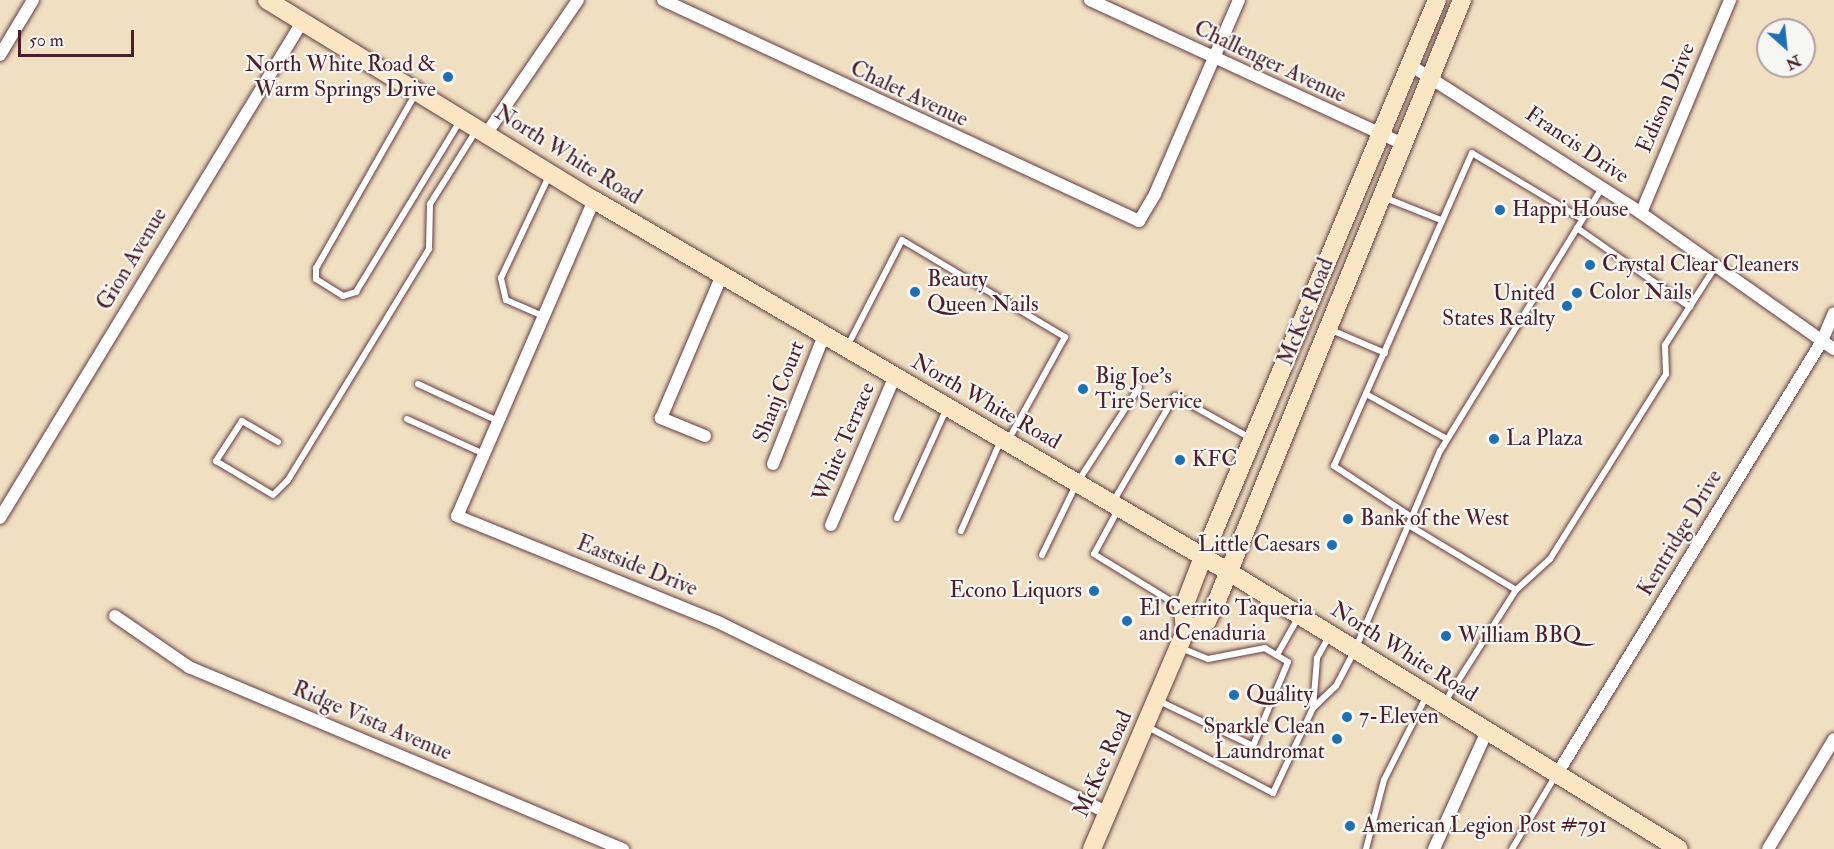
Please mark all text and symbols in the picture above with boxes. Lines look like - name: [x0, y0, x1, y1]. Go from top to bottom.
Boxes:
- street label: Challenger Avenue: [1190, 15, 1350, 109]
- scale bar: [21, 18, 136, 56]
- north arrow: [1756, 18, 1816, 78]
- text: 50 m: [29, 29, 64, 52]
- street label: Edison Drive: [1631, 39, 1701, 157]
- text: N: [1782, 50, 1804, 74]
- place label: North White Road & Warm Springs Drive: [245, 51, 436, 102]
- street label: Chalet Avenue: [846, 55, 972, 133]
- marker: North White Road & Warm Springs Drive: [441, 70, 455, 84]
- street label: North White Road: [490, 99, 646, 211]
- street label: Francis Drive: [1520, 101, 1634, 189]
- place label: Happi House: [1512, 197, 1628, 223]
- street label: Gion Avenue: [91, 203, 173, 315]
- marker: Happi House: [1493, 203, 1507, 217]
- place label: Crystal Clear Cleaners: [1602, 252, 1799, 278]
- street label: McKee Road: [1272, 254, 1340, 370]
- marker: Crystal Clear Cleaners: [1583, 258, 1597, 272]
- place label: Beauty Queen Nails: [927, 266, 1039, 318]
- place label: United States Realty: [1442, 280, 1555, 332]
- place label: Color Nails: [1589, 280, 1692, 306]
- marker: Beauty Queen Nails: [908, 285, 922, 299]
- marker: Color Nails: [1570, 286, 1584, 300]
- marker: United States Realty: [1560, 299, 1574, 313]
- street label: Shanj Court: [747, 337, 811, 447]
- street label: North White Road: [907, 349, 1065, 455]
- place label: Big Joe's Tire Service: [1095, 363, 1202, 414]
- street label: White Terrace: [807, 378, 881, 506]
- marker: Big Joe's Tire Service: [1076, 382, 1090, 396]
- place label: La Plaza: [1506, 426, 1583, 452]
- marker: La Plaza: [1487, 432, 1501, 446]
- place label: KFC: [1192, 447, 1237, 473]
- marker: KFC: [1173, 453, 1187, 467]
- street label: Kentridge Drive: [1632, 465, 1728, 601]
- place label: Bank of the West: [1360, 506, 1509, 532]
- marker: Bank of the West: [1341, 512, 1355, 526]
- street label: Eastside Drive: [573, 530, 701, 602]
- place label: Little Caesars: [1198, 532, 1320, 558]
- marker: Little Caesars: [1325, 538, 1339, 552]
- place label: Econo Liquors: [949, 578, 1082, 604]
- marker: Econo Liquors: [1087, 584, 1101, 598]
- place label: El Cerrito Taqueria and Cenaduria: [1139, 595, 1313, 646]
- street label: North White Road: [1326, 596, 1482, 708]
- marker: El Cerrito Taqueria and Cenaduria: [1120, 614, 1134, 628]
- place label: William BBQ: [1458, 623, 1581, 649]
- marker: William BBQ: [1439, 629, 1453, 643]
- street label: Ridge Vista Avenue: [288, 676, 456, 766]
- place label: Quality: [1246, 682, 1313, 708]
- marker: Quality: [1227, 688, 1241, 702]
- place label: 7-Eleven: [1359, 704, 1439, 730]
- street label: McKee Road: [1068, 707, 1138, 821]
- marker: 7-Eleven: [1340, 710, 1354, 724]
- place label: Sparkle Clean Laundromat: [1203, 713, 1325, 764]
- marker: Sparkle Clean Laundromat: [1330, 732, 1344, 746]
- place label: American Legion Post #791: [1362, 813, 1607, 839]
- marker: American Legion Post #791: [1343, 819, 1357, 833]

